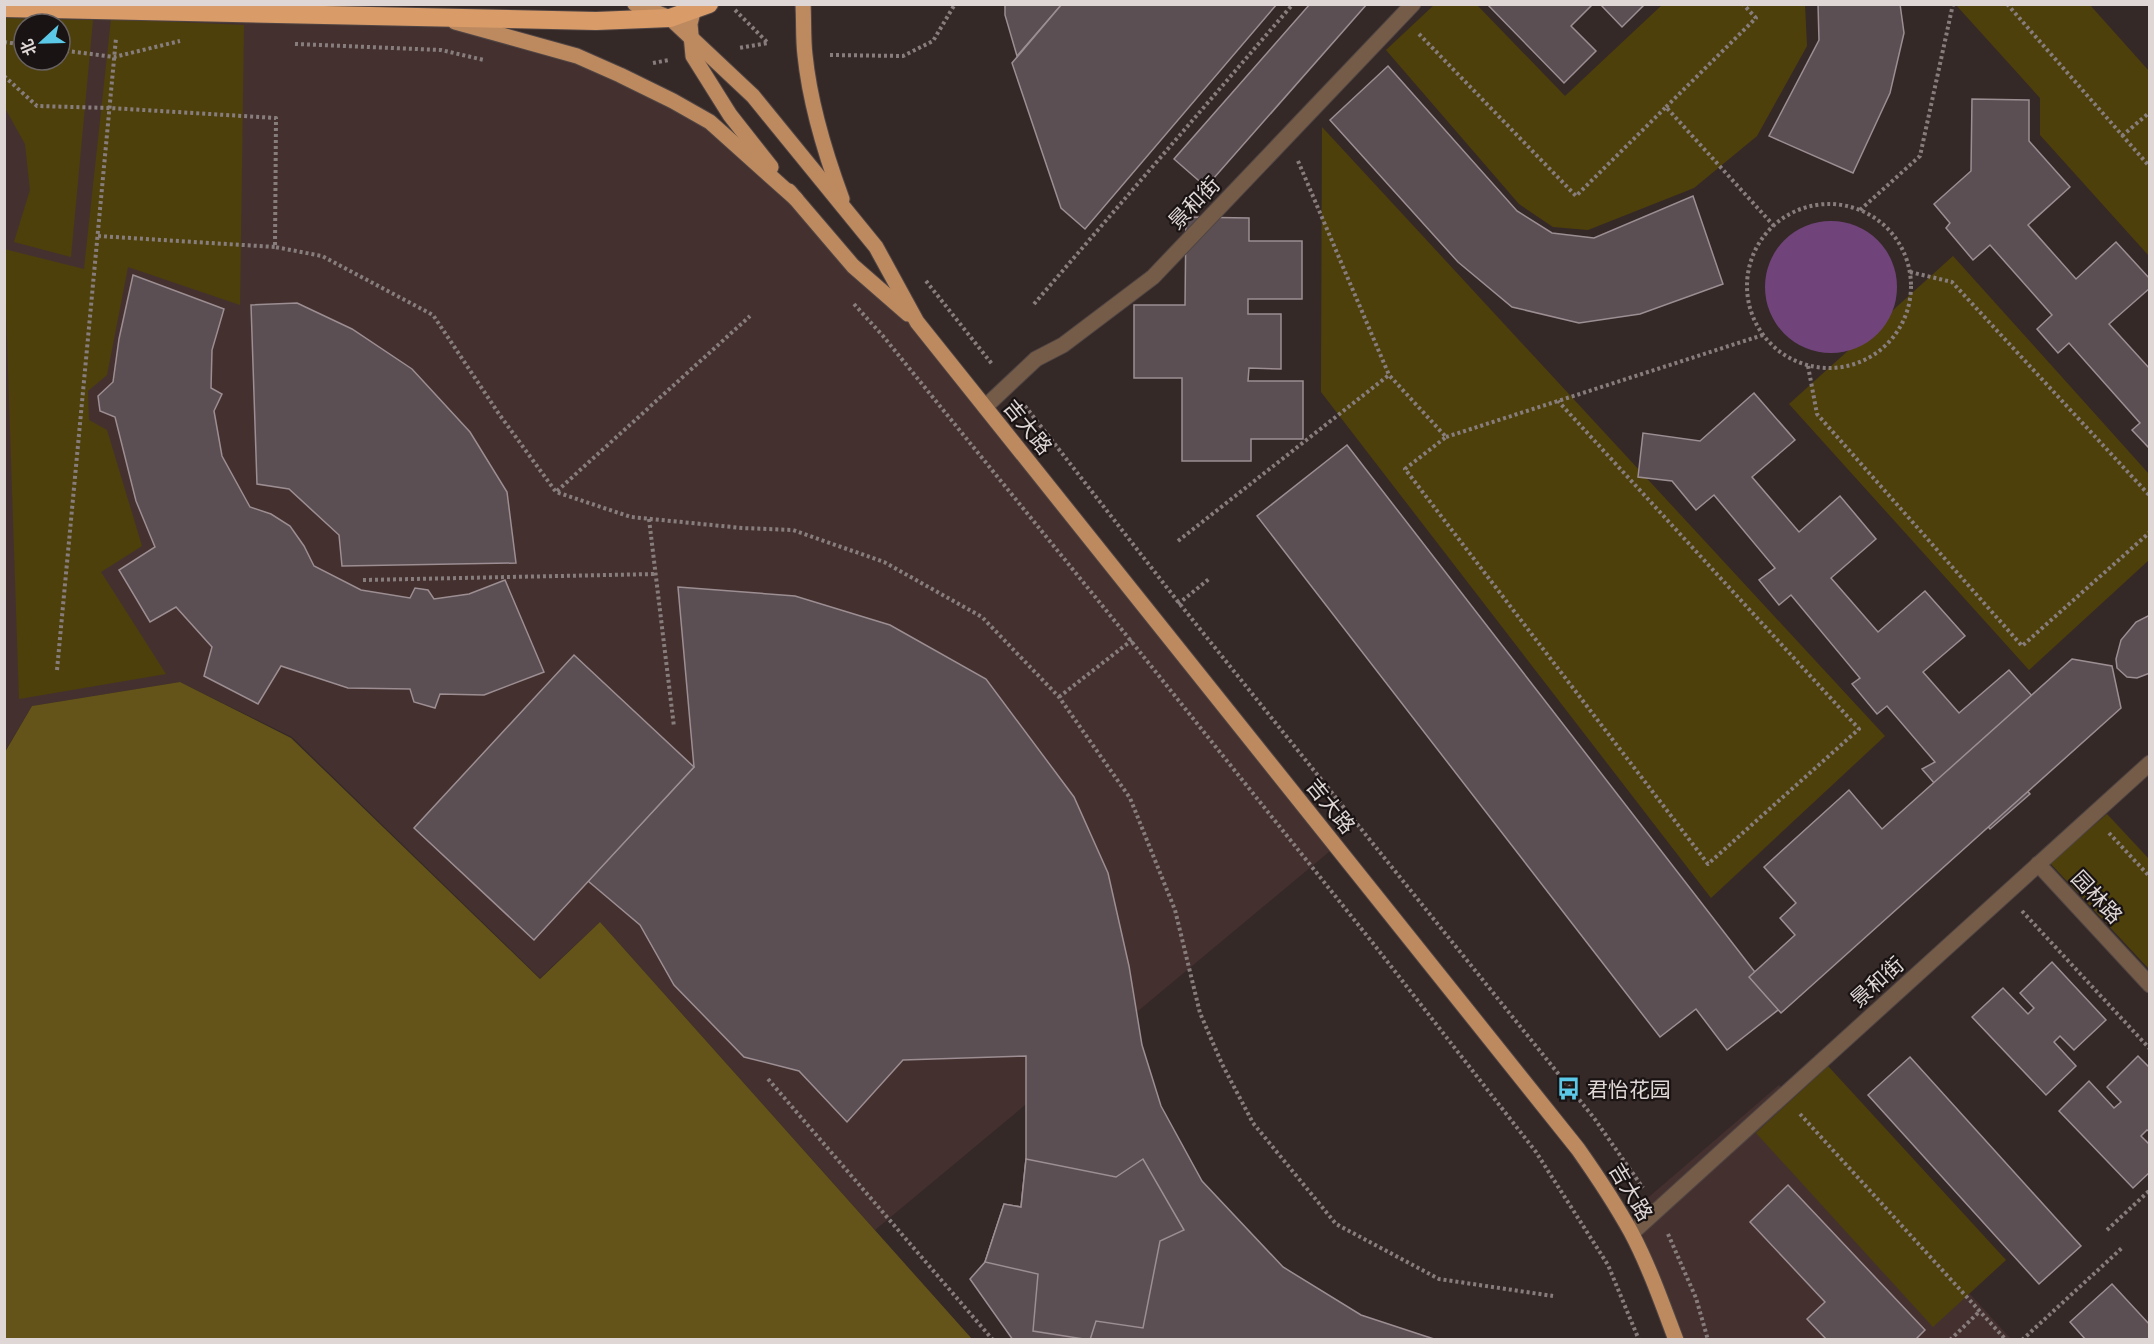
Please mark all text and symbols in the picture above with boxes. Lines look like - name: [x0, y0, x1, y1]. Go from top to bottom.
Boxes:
- north arrow: [12, 12, 72, 72]
- text: 北: [17, 36, 40, 58]
- street label: 景和街: [1163, 172, 1225, 234]
- street label: 吉大路: [998, 395, 1058, 459]
- street label: 吉大路: [1301, 774, 1361, 838]
- street label: 园林路: [2066, 865, 2128, 929]
- street label: 景和街: [1845, 952, 1909, 1012]
- bus stop icon: 君怡花园: [1556, 1076, 1582, 1102]
- place label: 君怡花园: [1587, 1077, 1671, 1102]
- street label: 吉大路: [1604, 1159, 1658, 1225]

